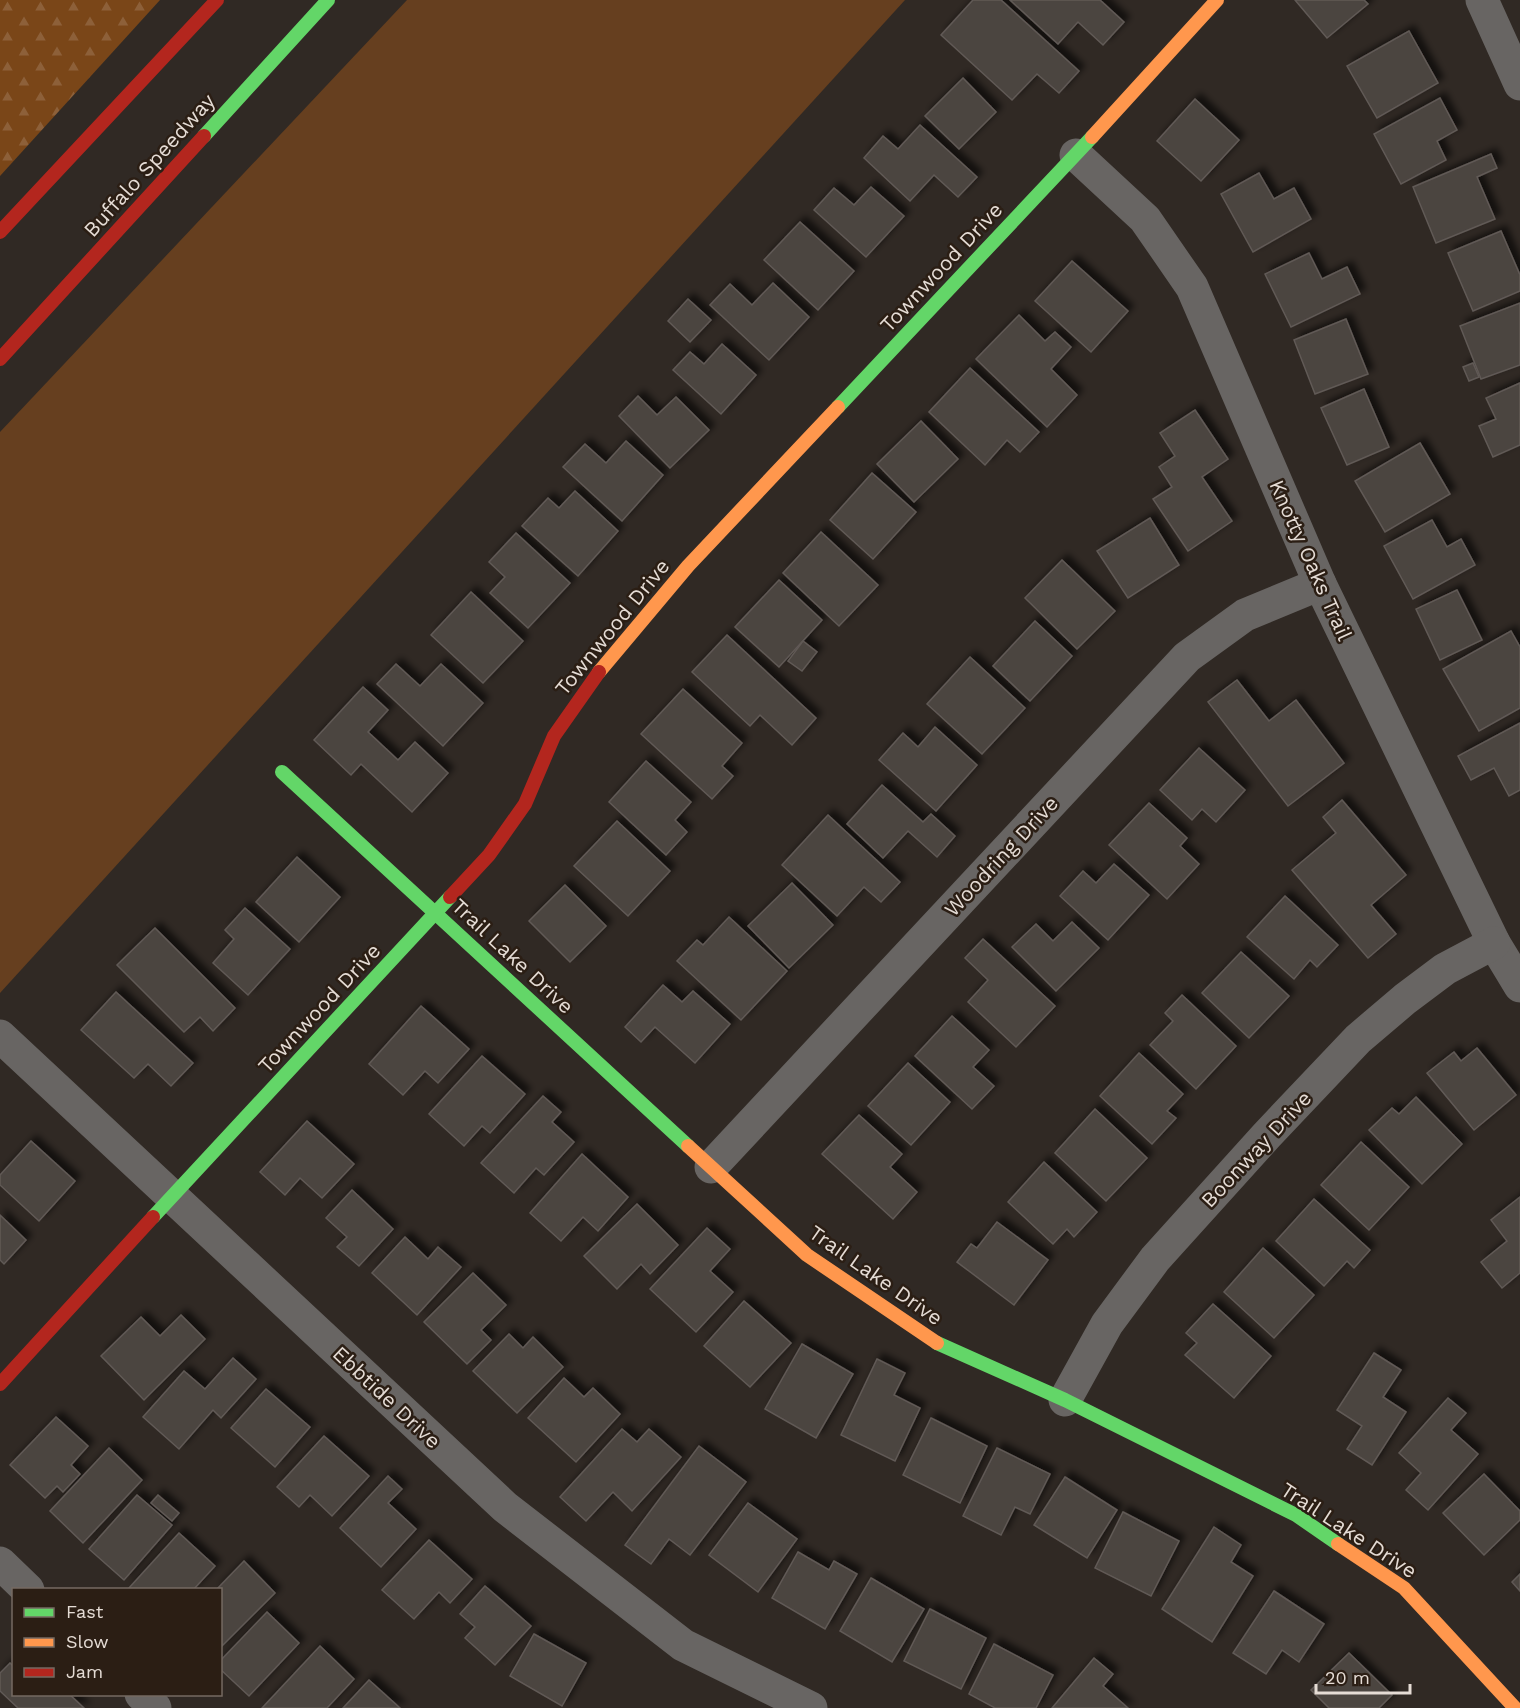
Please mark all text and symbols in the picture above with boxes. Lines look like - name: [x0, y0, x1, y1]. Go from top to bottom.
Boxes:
- street label: Buffalo Speedway: [78, 88, 220, 242]
- street label: Townwood Drive: [875, 197, 1007, 337]
- street label: Knotty Oaks Trail: [1264, 476, 1358, 645]
- street label: Townwood Drive: [549, 554, 675, 700]
- street label: Woodring Drive: [939, 791, 1063, 921]
- street label: Trail Lake Drive: [447, 893, 579, 1019]
- street label: Townwood Drive: [253, 938, 385, 1078]
- street label: Boonway Drive: [1196, 1086, 1316, 1212]
- street label: Trail Lake Drive: [804, 1220, 948, 1330]
- street label: Ebbtide Drive: [328, 1341, 446, 1453]
- street label: Trail Lake Drive: [1276, 1477, 1422, 1583]
- legend: [12, 1588, 222, 1696]
- text: Fast: [66, 1601, 104, 1622]
- text: Slow: [66, 1631, 109, 1652]
- scale bar: [1316, 1657, 1410, 1695]
- text: Jam: [66, 1661, 103, 1682]
- text: 20 m: [1325, 1667, 1370, 1688]

